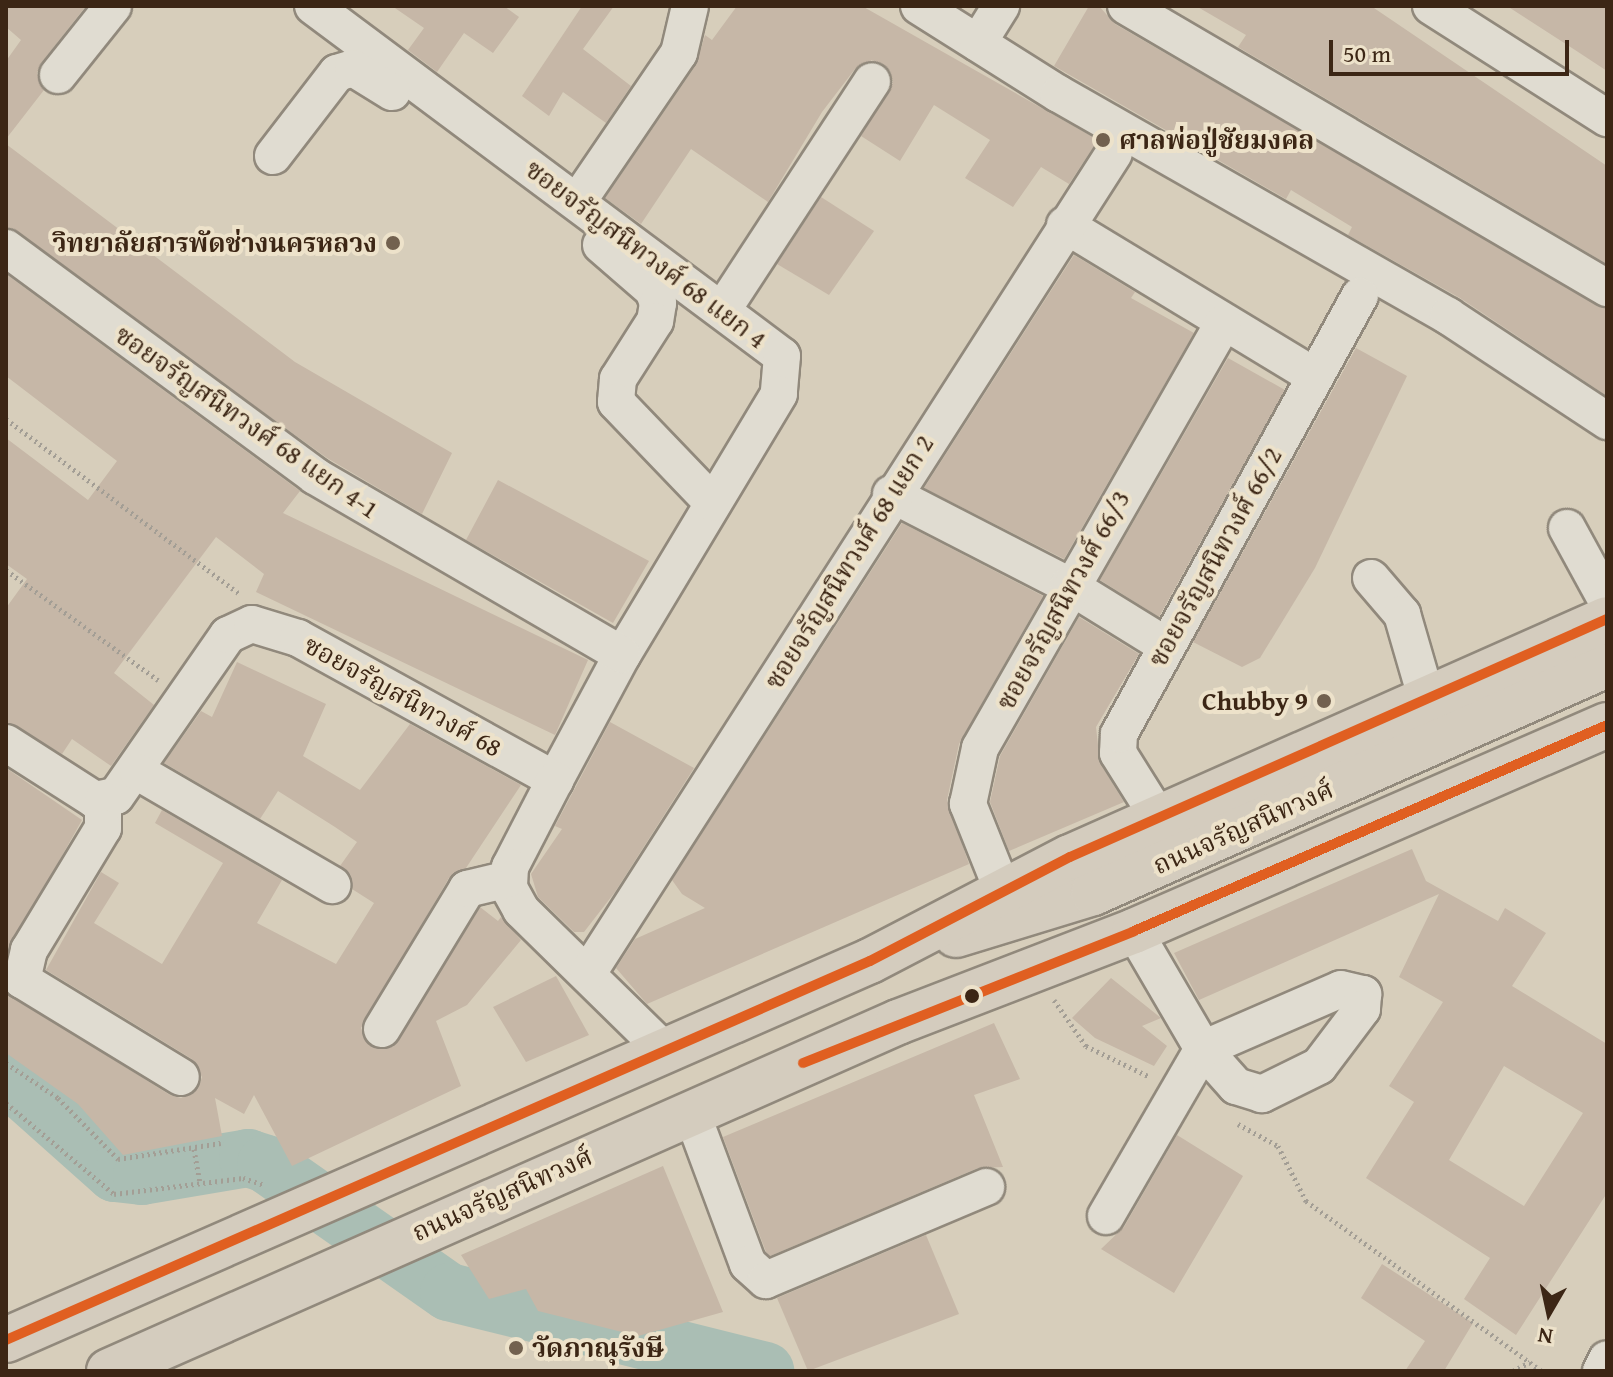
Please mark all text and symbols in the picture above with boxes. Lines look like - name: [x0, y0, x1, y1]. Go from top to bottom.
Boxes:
- scale bar: [1333, 24, 1573, 74]
- text: 50 m: [1343, 36, 1391, 71]
- place label: ศาลพ่อปู่ชัยมงคล: [1119, 124, 1314, 156]
- marker: ศาลพ่อปู่ชัยมงคล: [1094, 131, 1112, 149]
- street label: ซอยจรัญสนิทวงศ์ 68 แยก 4: [519, 153, 773, 355]
- place label: วิทยาลัยสารพัดช่างนครหลวง: [52, 227, 377, 259]
- marker: วิทยาลัยสารพัดช่างนครหลวง: [384, 234, 402, 252]
- street label: ซอยจรัญสนิทวงศ์ 68 แยก 4-1: [109, 319, 385, 525]
- street label: ซอยจรัญสนิทวงศ์ 68 แยก 2: [758, 429, 940, 695]
- street label: ซอยจรัญสนิทวงศ์ 66/2: [1142, 442, 1288, 672]
- street label: ซอยจรัญสนิทวงศ์ 66/3: [990, 485, 1136, 715]
- street label: ซอยจรัญสนิทวงศ์ 68: [299, 629, 507, 763]
- place label: Chubby 9: [1202, 685, 1308, 717]
- marker: Chubby 9: [1315, 692, 1333, 710]
- street label: ถนนจรัญสนิทวงศ์: [1148, 773, 1338, 881]
- unlabelled marker: [964, 988, 980, 1004]
- street label: ถนนจรัญสนิทวงศ์: [407, 1140, 597, 1248]
- north arrow: [1509, 1273, 1589, 1353]
- text: N: [1535, 1320, 1555, 1354]
- place label: วัดภาณุรังษี: [532, 1332, 664, 1364]
- marker: วัดภาณุรังษี: [507, 1339, 525, 1357]

